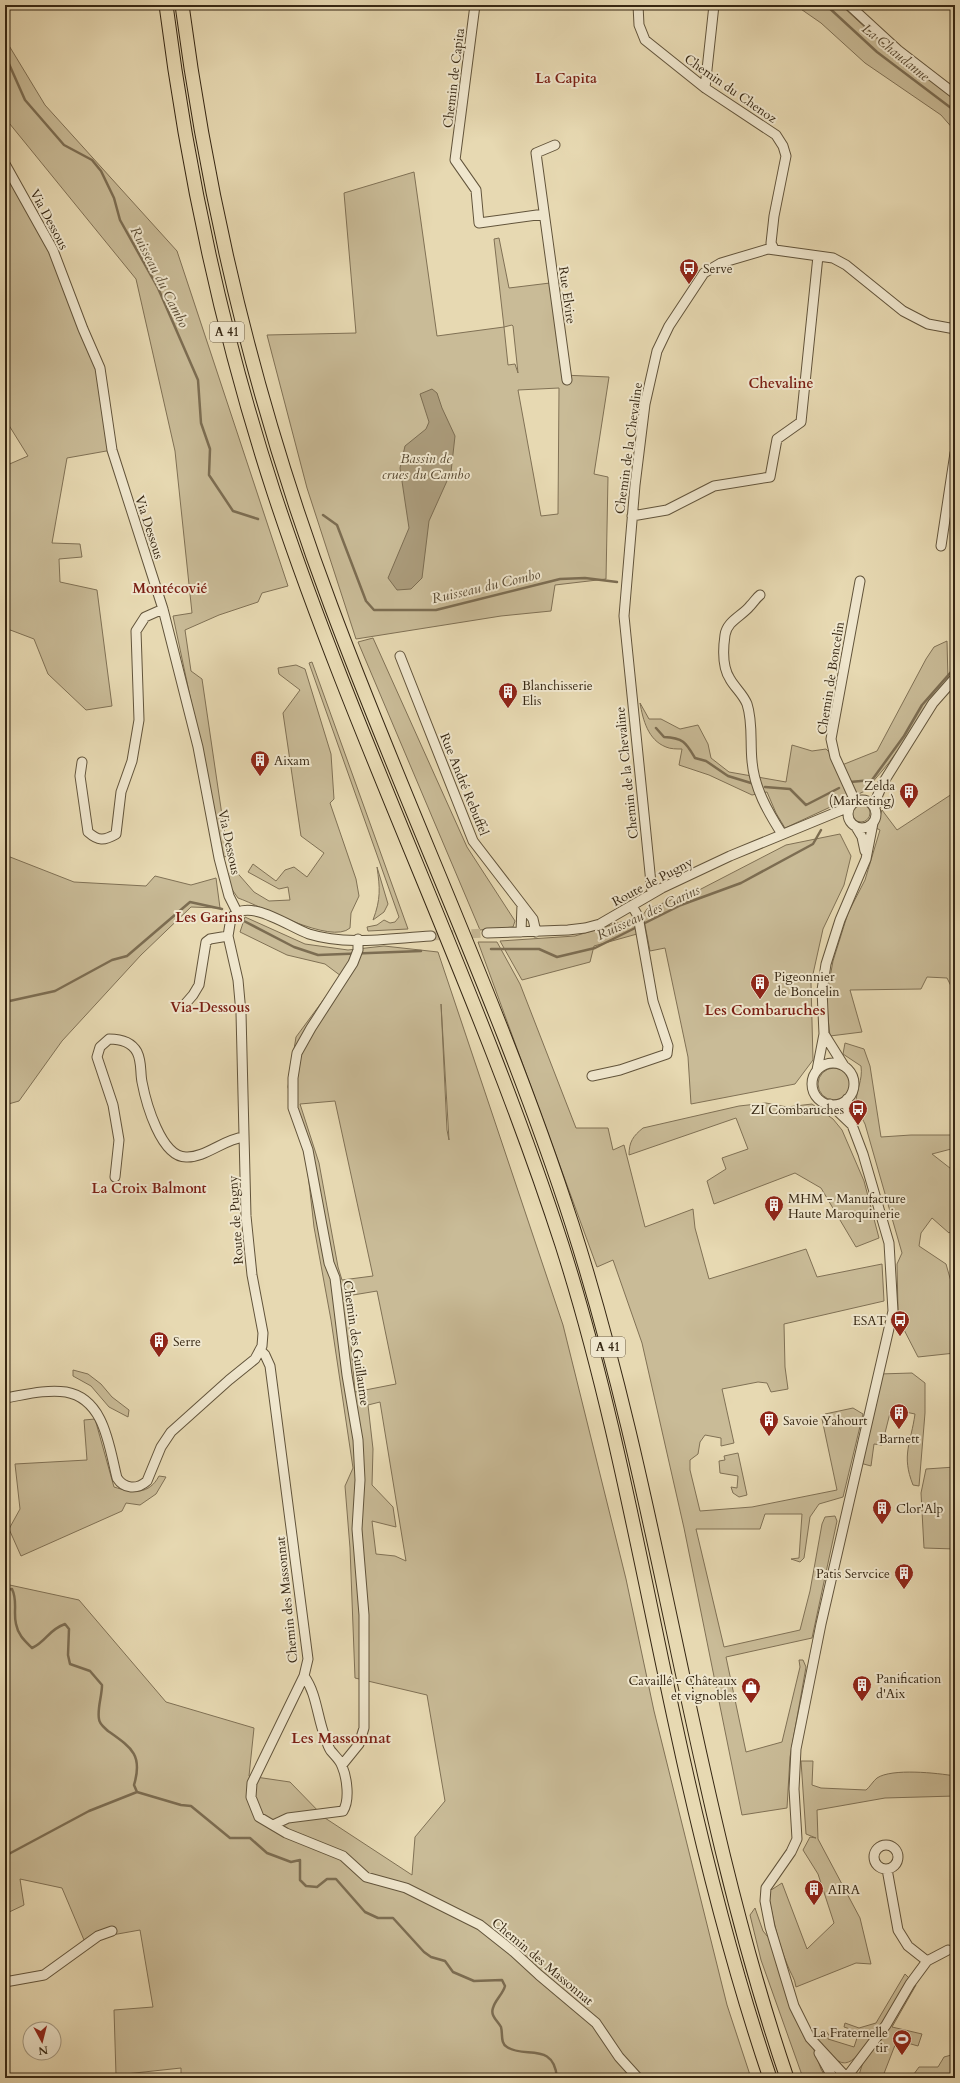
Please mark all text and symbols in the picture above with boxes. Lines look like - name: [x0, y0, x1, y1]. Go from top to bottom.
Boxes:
- water label: La Chaudanne: [858, 19, 934, 86]
- street label: Chemin de Capita: [439, 27, 469, 129]
- street label: Chemin du Chenoz: [681, 50, 780, 128]
- district label: La Capita: [535, 69, 597, 88]
- street label: Via Dessous: [26, 186, 73, 253]
- water label: Ruisseau du Cambo: [126, 223, 193, 331]
- bus stop icon: Serve: [678, 257, 700, 285]
- place label: Serve: [703, 260, 733, 278]
- street label: Rue Elvire: [554, 265, 580, 325]
- road number: A 41: [210, 322, 244, 342]
- district label: Chevaline: [748, 374, 814, 393]
- street label: Chemin de la Chevaline: [611, 381, 647, 515]
- water label: Bassin de crues du Cambo: [382, 449, 470, 484]
- street label: Via Dessous: [130, 493, 168, 561]
- water label: Ruisseau du Combo: [430, 565, 543, 608]
- district label: Montécovié: [132, 579, 208, 598]
- street label: Chemin de Boncelin: [813, 620, 849, 736]
- place label: Blanchisserie Elis: [522, 677, 593, 710]
- building icon: Blanchisserie Elis: [497, 681, 519, 709]
- street label: Chemin de la Chevaline: [611, 706, 643, 840]
- street label: Rue André Rebuffel: [435, 730, 493, 839]
- building icon: Aixam: [249, 749, 271, 777]
- place label: Aixam: [274, 752, 310, 770]
- place label: Zelda (Marketing): [829, 777, 895, 810]
- building icon: Zelda (Marketing): [898, 781, 920, 809]
- street label: Via Dessous: [213, 808, 245, 876]
- street label: Route de Pugny: [609, 853, 696, 911]
- water label: Ruisseau des Garins: [594, 880, 703, 945]
- district label: Les Garins: [175, 908, 243, 927]
- place label: Pigeonnier de Boncelin: [774, 968, 840, 1001]
- building icon: Pigeonnier de Boncelin: [749, 972, 771, 1000]
- district label: Via-Dessous: [170, 998, 250, 1017]
- district label: Les Combaruches: [704, 1000, 826, 1020]
- bus stop icon: ZI Combaruches: [847, 1098, 869, 1126]
- place label: ZI Combaruches: [751, 1101, 844, 1119]
- street label: Route de Pugny: [224, 1175, 248, 1265]
- district label: La Croix Balmont: [92, 1179, 207, 1198]
- place label: MHM - Manufacture Haute Maroquinerie: [788, 1190, 906, 1223]
- building icon: MHM - Manufacture Haute Maroquinerie: [763, 1194, 785, 1222]
- street label: Chemin des Guillaume: [338, 1279, 374, 1407]
- bus stop icon: ESAT: [889, 1309, 911, 1337]
- place label: ESAT: [853, 1312, 886, 1330]
- building icon: Serre: [148, 1330, 170, 1358]
- place label: Serre: [173, 1333, 201, 1351]
- road number: A 41: [591, 1337, 625, 1357]
- building icon: Barnett: [888, 1402, 910, 1430]
- building icon: Savoie Yahourt: [758, 1409, 780, 1437]
- place label: Savoie Yahourt: [783, 1412, 867, 1430]
- place label: Barnett: [879, 1430, 919, 1448]
- building icon: Clor'Alp: [871, 1497, 893, 1525]
- place label: Clor'Alp: [896, 1500, 944, 1518]
- street label: Chemin des Massonnat: [271, 1536, 303, 1664]
- building icon: Patis Servcice: [893, 1562, 915, 1590]
- place label: Patis Servcice: [816, 1565, 890, 1583]
- place label: Panification d'Aix: [876, 1670, 942, 1703]
- place label: Cavaillé - Châteaux et vignobles: [628, 1672, 738, 1705]
- building icon: Panification d'Aix: [851, 1674, 873, 1702]
- shop icon: Cavaillé - Châteaux et vignobles: [740, 1676, 762, 1704]
- district label: Les Massonnat: [291, 1728, 392, 1748]
- building icon: AIRA: [803, 1878, 825, 1906]
- place label: AIRA: [828, 1881, 861, 1899]
- street label: Chemin des Massonnat: [488, 1914, 597, 2010]
- north arrow: [22, 2021, 62, 2061]
- place label: La Fraternelle tir: [813, 2024, 888, 2057]
- sports icon: La Fraternelle tir: [891, 2028, 913, 2056]
- text: N: [37, 2042, 49, 2059]

